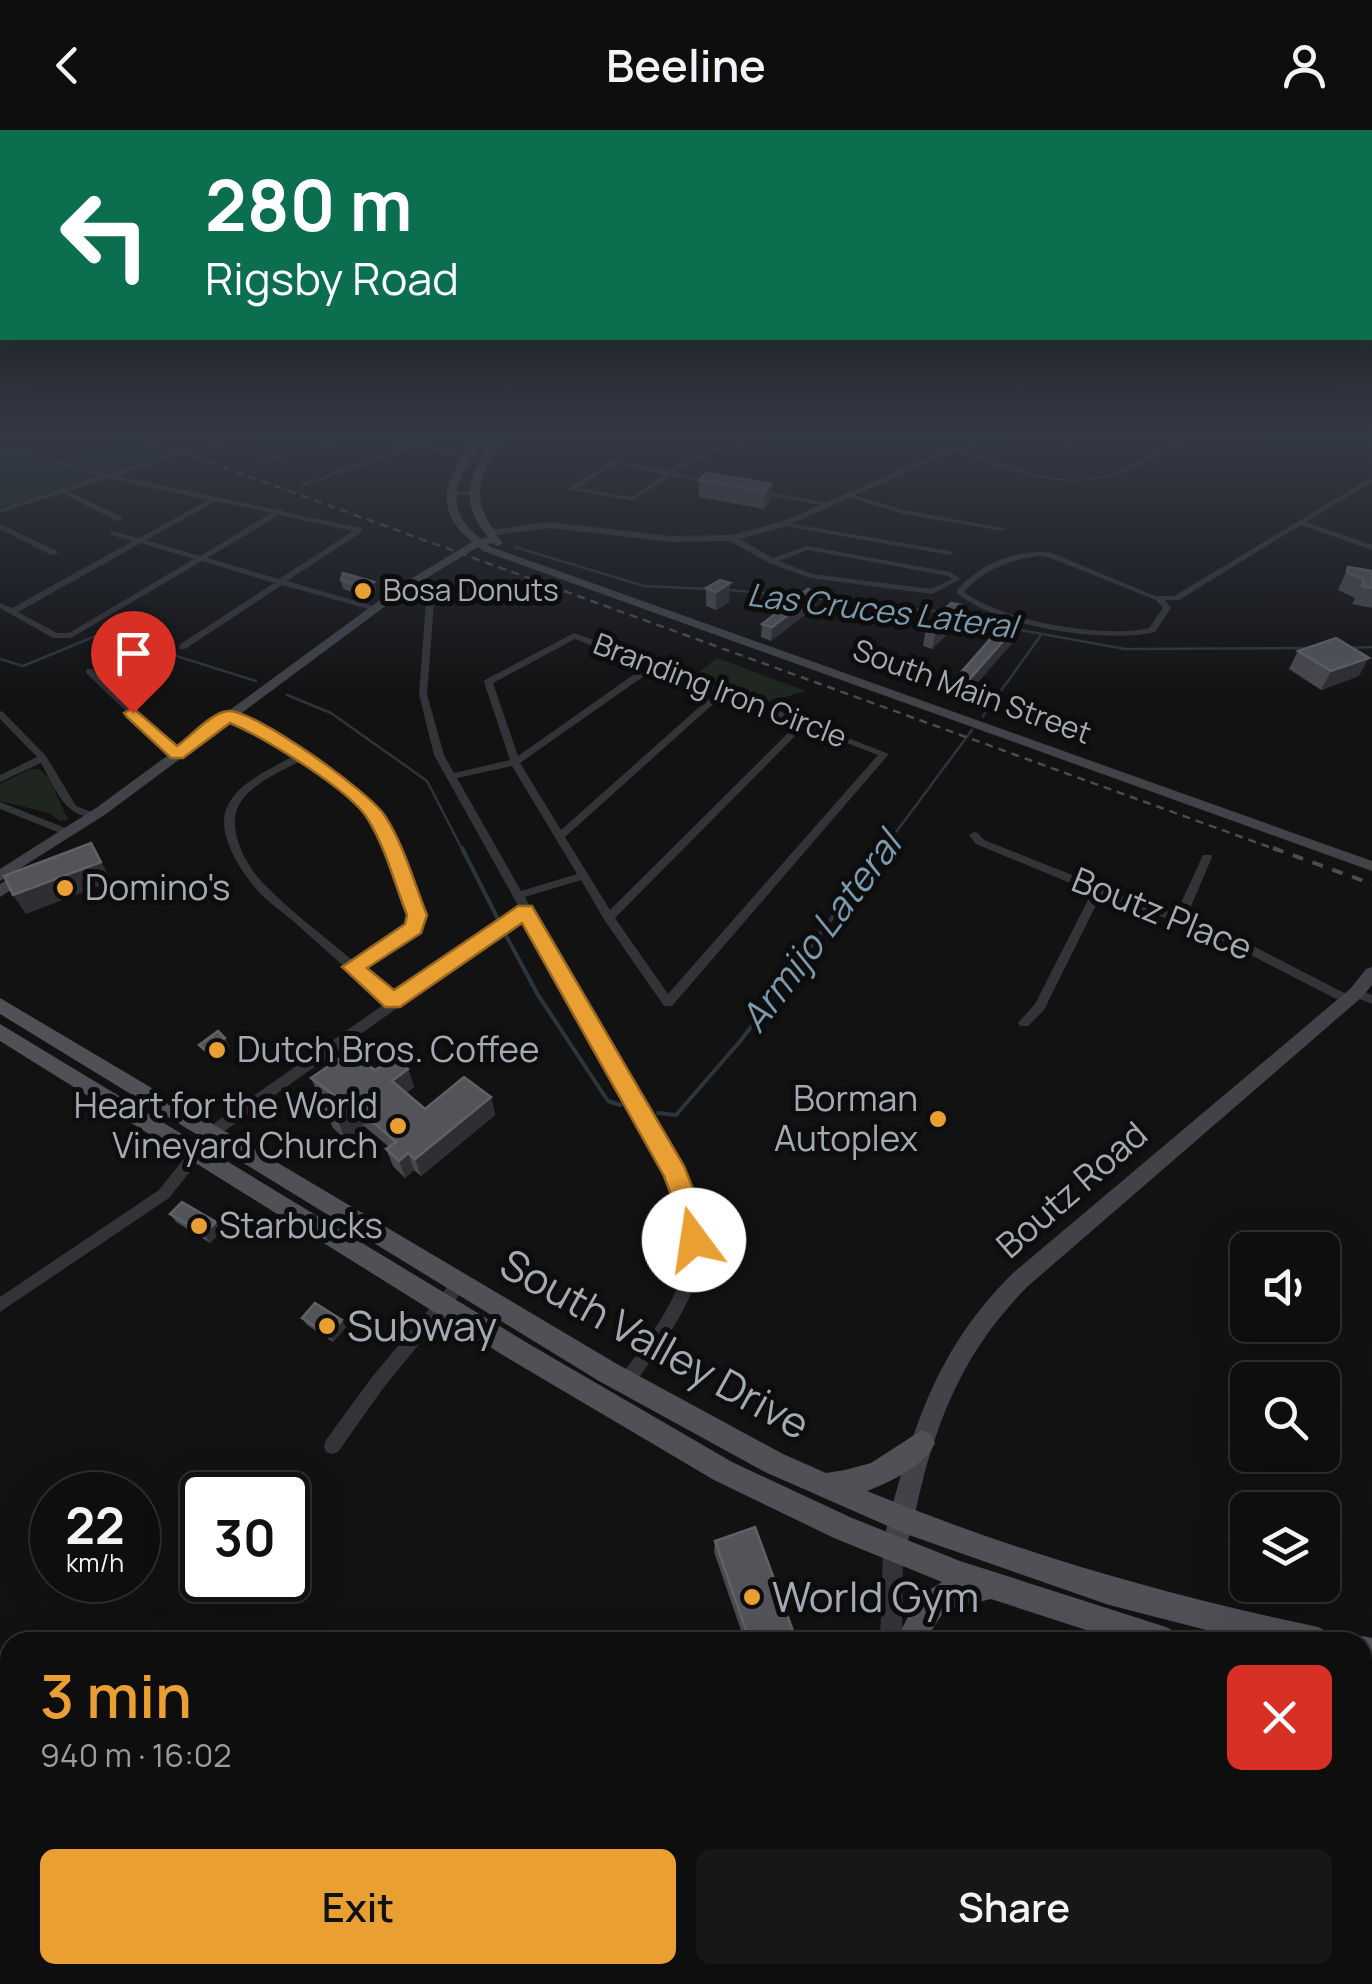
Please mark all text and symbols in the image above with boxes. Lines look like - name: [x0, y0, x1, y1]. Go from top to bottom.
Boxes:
- text: Beeline: [606, 34, 766, 96]
- icon: back: [40, 38, 95, 93]
- icon: person: [1277, 38, 1332, 93]
- text: 280 m: [205, 156, 413, 252]
- icon: left: [40, 170, 170, 300]
- text: Rigsby Road: [205, 247, 459, 309]
- place label: Bosa Donuts: [383, 569, 559, 610]
- water label: Las Cruces Lateral: [745, 572, 1023, 649]
- marker: Bosa Donuts: [352, 580, 374, 602]
- pin: [91, 611, 176, 714]
- street label: Branding Iron Circle: [588, 622, 853, 757]
- icon: arrive: [106, 626, 161, 681]
- street label: South Main Street: [848, 628, 1097, 753]
- water label: Armijo Lateral: [727, 817, 914, 1042]
- street label: Boutz Place: [1065, 855, 1260, 971]
- place label: Domino's: [85, 863, 230, 911]
- marker: Domino's: [54, 877, 76, 899]
- place label: Dutch Bros. Coffee: [237, 1025, 539, 1073]
- marker: Dutch Bros. Coffee: [206, 1039, 228, 1061]
- place label: Borman Autoplex: [774, 1074, 919, 1162]
- place label: Heart for the World Vineyard Church: [74, 1081, 378, 1169]
- marker: Borman Autoplex: [927, 1108, 949, 1130]
- street label: Boutz Road: [986, 1110, 1157, 1268]
- marker: Heart for the World Vineyard Church: [387, 1115, 409, 1137]
- position arrow: [642, 1188, 746, 1292]
- place label: Starbucks: [219, 1201, 383, 1249]
- marker: Starbucks: [188, 1215, 210, 1237]
- map controls: [1230, 1232, 1340, 1602]
- button: sound: [1230, 1232, 1340, 1342]
- street label: South Valley Drive: [490, 1234, 820, 1452]
- place label: Subway: [347, 1296, 497, 1354]
- marker: Subway: [316, 1315, 338, 1337]
- button: search: [1230, 1362, 1340, 1472]
- speed limit sign: 30: [180, 1472, 310, 1602]
- text: 22: [65, 1491, 125, 1559]
- button: layers: [1230, 1492, 1340, 1602]
- text: km/h: [66, 1545, 124, 1580]
- place label: World Gym: [772, 1567, 979, 1625]
- marker: World Gym: [741, 1586, 763, 1608]
- text: 3 min: [40, 1654, 192, 1736]
- button: close: [1227, 1665, 1332, 1770]
- text: 940 m · 16:02: [40, 1733, 232, 1777]
- button: Exit: [40, 1849, 676, 1964]
- button: Share: [696, 1849, 1332, 1964]

